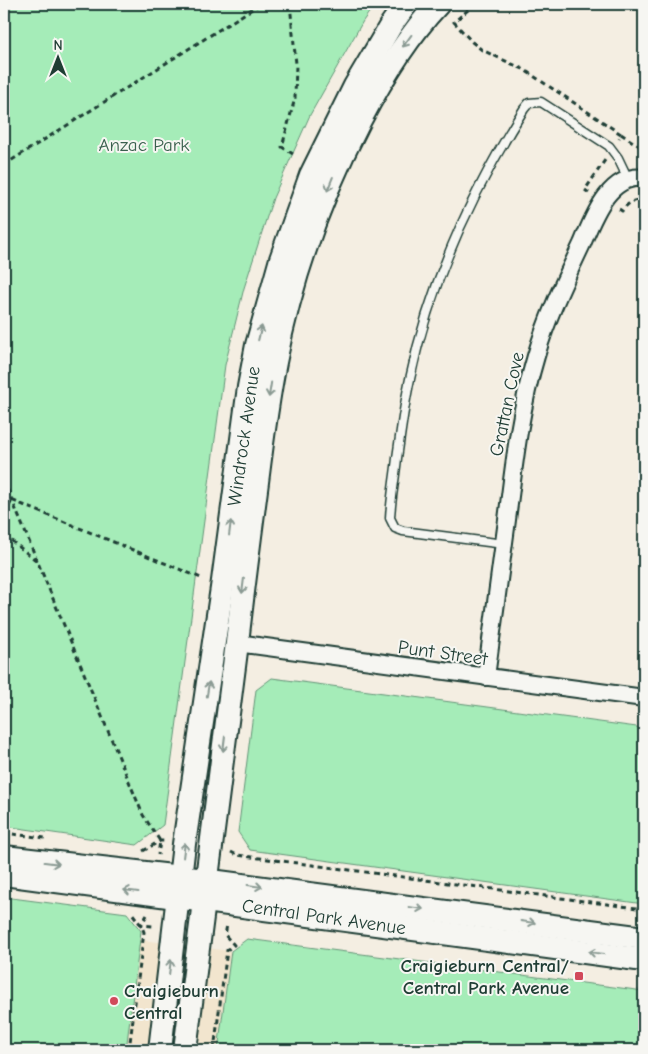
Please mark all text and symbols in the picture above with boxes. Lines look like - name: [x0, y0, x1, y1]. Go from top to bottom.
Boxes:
- north arrow: [32, 32, 82, 82]
- one-way arrow: [402, 34, 412, 48]
- text: N: [53, 37, 63, 54]
- park label: Anzac Park: [98, 134, 190, 156]
- one-way arrow: [325, 176, 335, 191]
- one-way arrow: [256, 325, 266, 341]
- street label: Grattan Cove: [485, 350, 529, 458]
- street label: Windrock Avenue: [223, 365, 265, 508]
- one-way arrow: [265, 382, 275, 398]
- one-way arrow: [225, 520, 235, 536]
- one-way arrow: [238, 577, 248, 593]
- street label: Punt Street: [397, 636, 490, 670]
- one-way arrow: [203, 681, 213, 697]
- one-way arrow: [219, 736, 229, 752]
- one-way arrow: [179, 842, 189, 858]
- one-way arrow: [44, 858, 60, 868]
- one-way arrow: [247, 882, 263, 892]
- one-way arrow: [123, 886, 139, 896]
- street label: Central Park Avenue: [241, 895, 407, 939]
- one-way arrow: [408, 903, 424, 913]
- one-way arrow: [519, 918, 535, 928]
- one-way arrow: [588, 948, 604, 958]
- place label: Craigieburn Central/ Central Park Avenue: [400, 955, 569, 999]
- one-way arrow: [165, 959, 175, 975]
- marker: Craigieburn Central/ Central Park Avenue: [573, 970, 585, 982]
- place label: Craigieburn Central: [124, 980, 219, 1024]
- marker: Craigieburn Central: [108, 995, 120, 1007]

